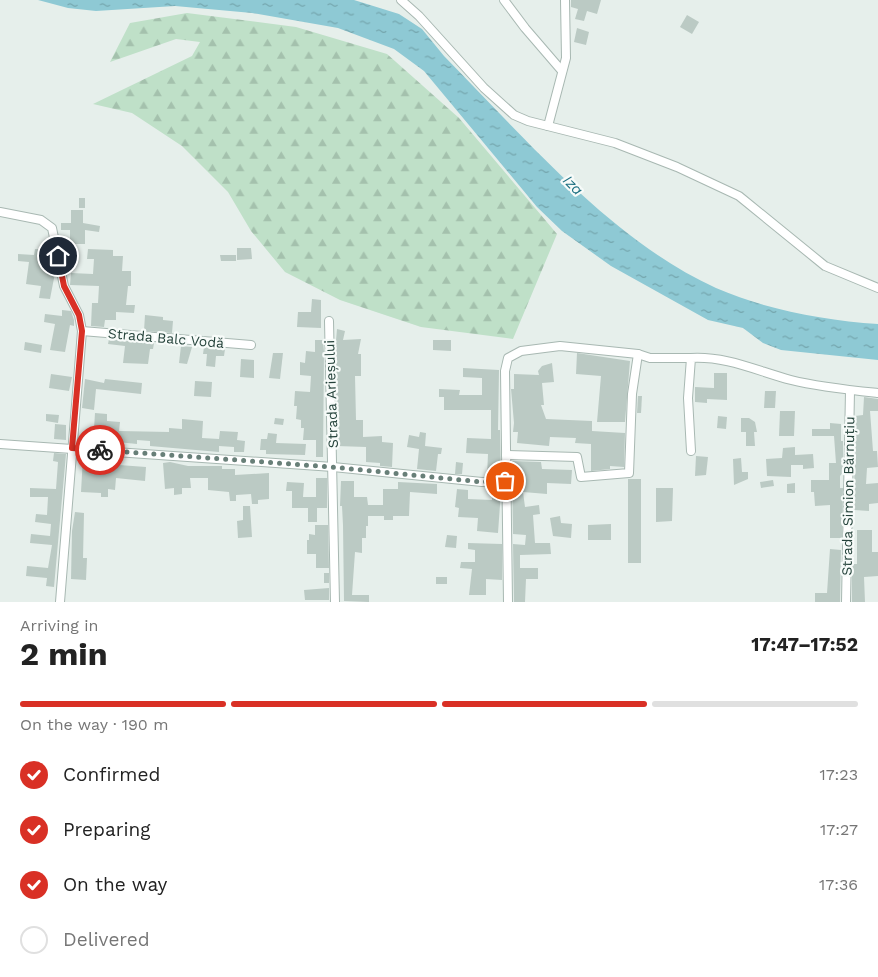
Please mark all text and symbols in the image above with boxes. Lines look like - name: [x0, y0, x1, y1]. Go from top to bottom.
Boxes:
- water label: Iza: [559, 171, 587, 199]
- pin: [37, 235, 79, 277]
- icon: home: [44, 242, 72, 270]
- street label: Strada Balc Vodă: [107, 325, 225, 351]
- street label: Strada Arieșului: [321, 340, 342, 448]
- street label: Strada Simion Bărnuțiu: [839, 416, 858, 576]
- courier: [75, 425, 125, 475]
- icon: bike: [86, 436, 114, 464]
- pin: [484, 460, 526, 502]
- icon: bag: [491, 467, 519, 495]
- text: Arriving in: [20, 616, 98, 635]
- text: 17:47–17:52: [751, 633, 858, 656]
- text: 2 min: [20, 635, 108, 673]
- text: On the way · 190 m: [20, 715, 169, 734]
- icon: check: [20, 761, 48, 789]
- text: Confirmed: [63, 763, 160, 786]
- text: 17:23: [819, 765, 858, 784]
- icon: check: [20, 816, 48, 844]
- text: Preparing: [63, 818, 150, 841]
- text: 17:27: [820, 820, 858, 839]
- icon: check: [20, 871, 48, 899]
- text: On the way: [63, 873, 167, 896]
- text: 17:36: [819, 875, 858, 894]
- text: Delivered: [63, 928, 150, 951]

